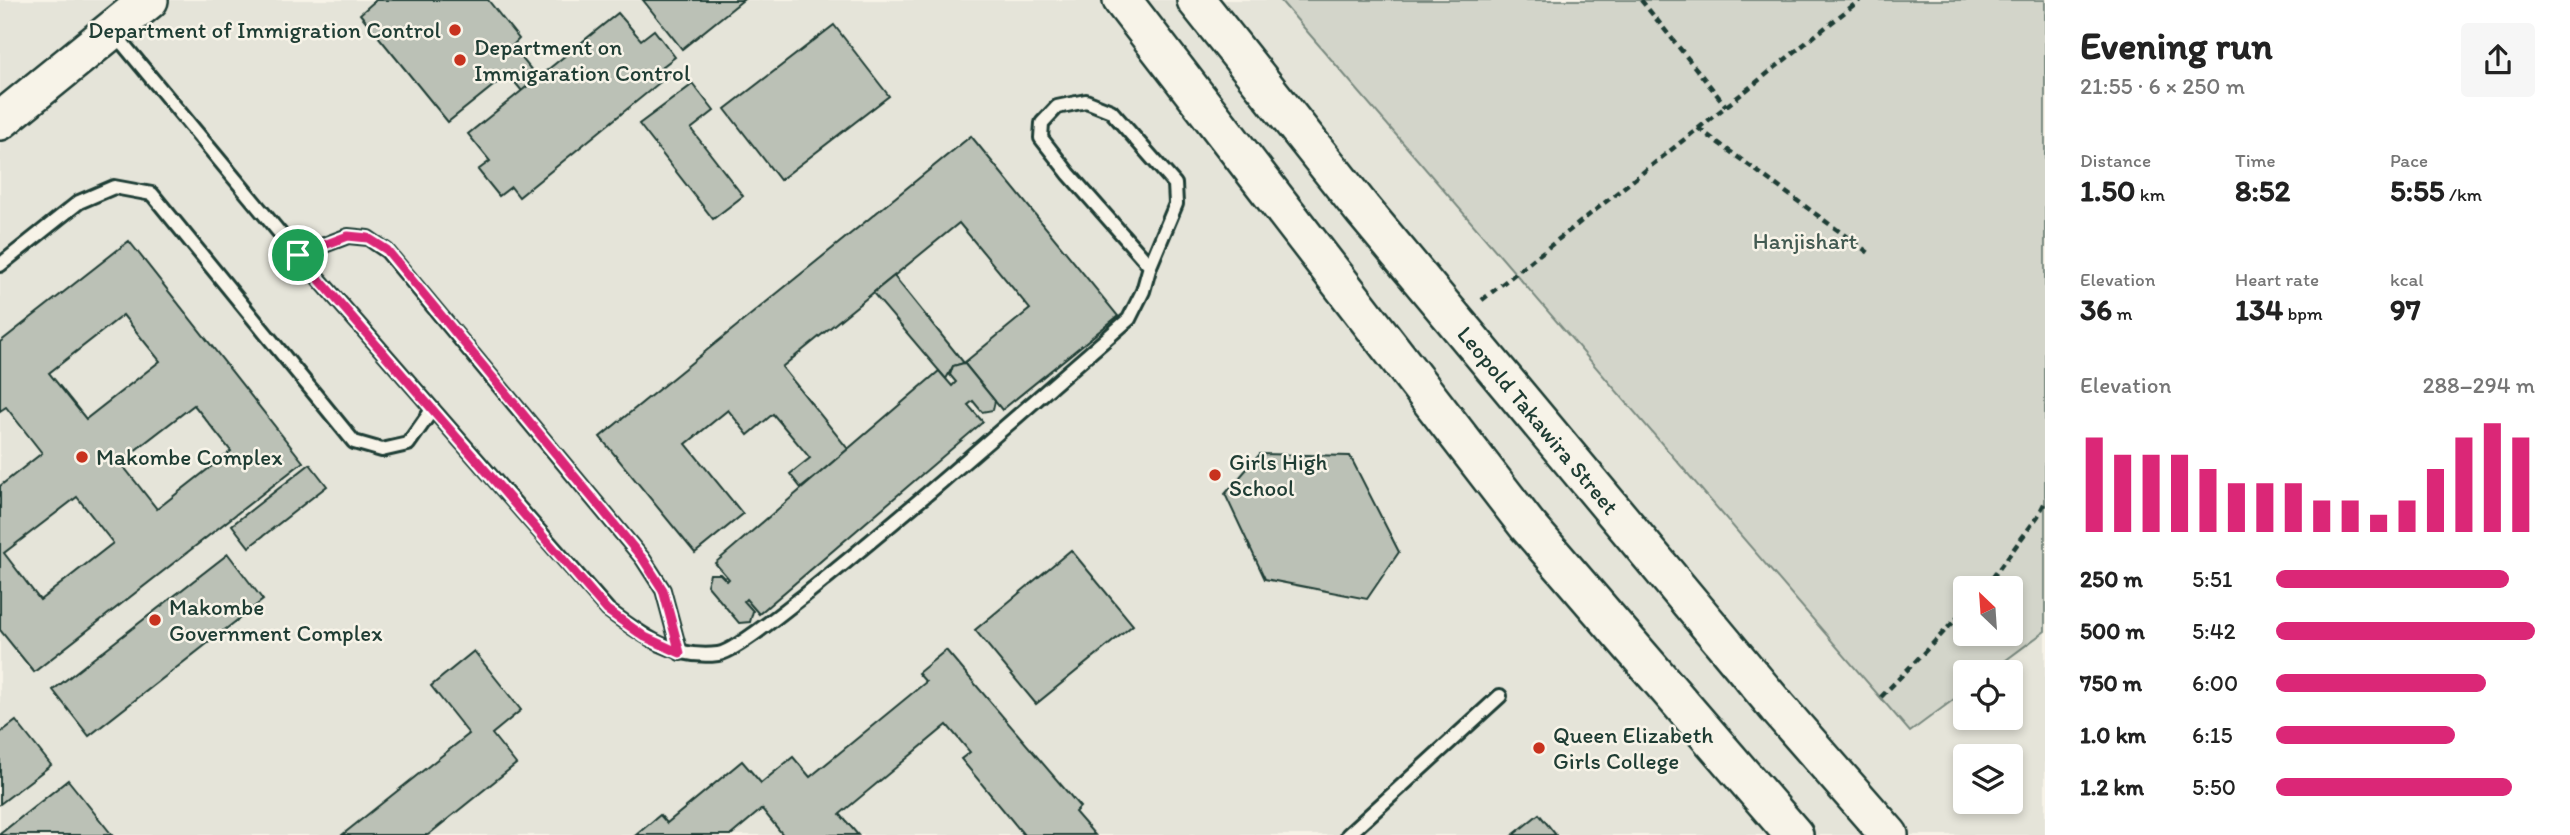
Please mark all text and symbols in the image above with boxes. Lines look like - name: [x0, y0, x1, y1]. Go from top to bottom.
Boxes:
- place label: Department of Immigration Control: [88, 16, 441, 44]
- marker: Department of Immigration Control: [447, 22, 463, 38]
- text: Evening run: [2080, 23, 2273, 69]
- button: share: [2461, 23, 2535, 97]
- place label: Department on Immigaration Control: [474, 33, 691, 87]
- marker: Department on Immigaration Control: [452, 52, 468, 68]
- text: 21:55 · 6 × 250 m: [2080, 72, 2245, 100]
- text: Distance: [2080, 149, 2151, 172]
- text: Time: [2235, 149, 2276, 172]
- text: Pace: [2390, 149, 2428, 172]
- text: 1.50: [2080, 172, 2136, 209]
- text: 8:52: [2235, 172, 2290, 209]
- text: 5:55: [2390, 172, 2445, 209]
- text: km: [2136, 183, 2165, 206]
- text: /km: [2445, 183, 2482, 206]
- pin: [268, 225, 328, 285]
- park label: Hanjishart: [1753, 227, 1858, 255]
- icon: arrive: [279, 236, 317, 274]
- text: Elevation: [2080, 268, 2156, 291]
- text: Heart rate: [2235, 268, 2319, 291]
- text: kcal: [2390, 268, 2424, 291]
- text: 36: [2080, 291, 2112, 328]
- text: 134: [2235, 291, 2283, 328]
- text: 97: [2390, 291, 2421, 328]
- text: m: [2112, 302, 2133, 325]
- text: bpm: [2283, 302, 2323, 325]
- street label: Leopold Takawira Street: [1451, 320, 1625, 521]
- text: Elevation: [2080, 371, 2171, 399]
- text: 288–294 m: [2422, 371, 2535, 399]
- place label: Makombe Complex: [96, 443, 283, 471]
- place label: Girls High School: [1229, 448, 1328, 502]
- marker: Makombe Complex: [74, 449, 90, 465]
- marker: Girls High School: [1207, 467, 1223, 483]
- text: 250 m: [2080, 565, 2143, 593]
- text: 5:51: [2192, 565, 2232, 593]
- north arrow: [1953, 576, 2023, 646]
- map controls: [1953, 576, 2023, 814]
- place label: Makombe Government Complex: [169, 593, 383, 647]
- marker: Makombe Government Complex: [147, 612, 163, 628]
- text: 500 m: [2080, 617, 2145, 645]
- text: 5:42: [2192, 617, 2236, 645]
- button: locate: [1953, 660, 2023, 730]
- text: 750 m: [2080, 669, 2142, 697]
- text: 6:00: [2192, 669, 2238, 697]
- place label: Queen Elizabeth Girls College: [1553, 721, 1714, 775]
- text: 1.0 km: [2080, 721, 2146, 749]
- text: 6:15: [2192, 721, 2233, 749]
- marker: Queen Elizabeth Girls College: [1531, 740, 1547, 756]
- button: layers: [1953, 744, 2023, 814]
- text: 1.2 km: [2080, 773, 2144, 801]
- text: 5:50: [2192, 773, 2236, 801]

